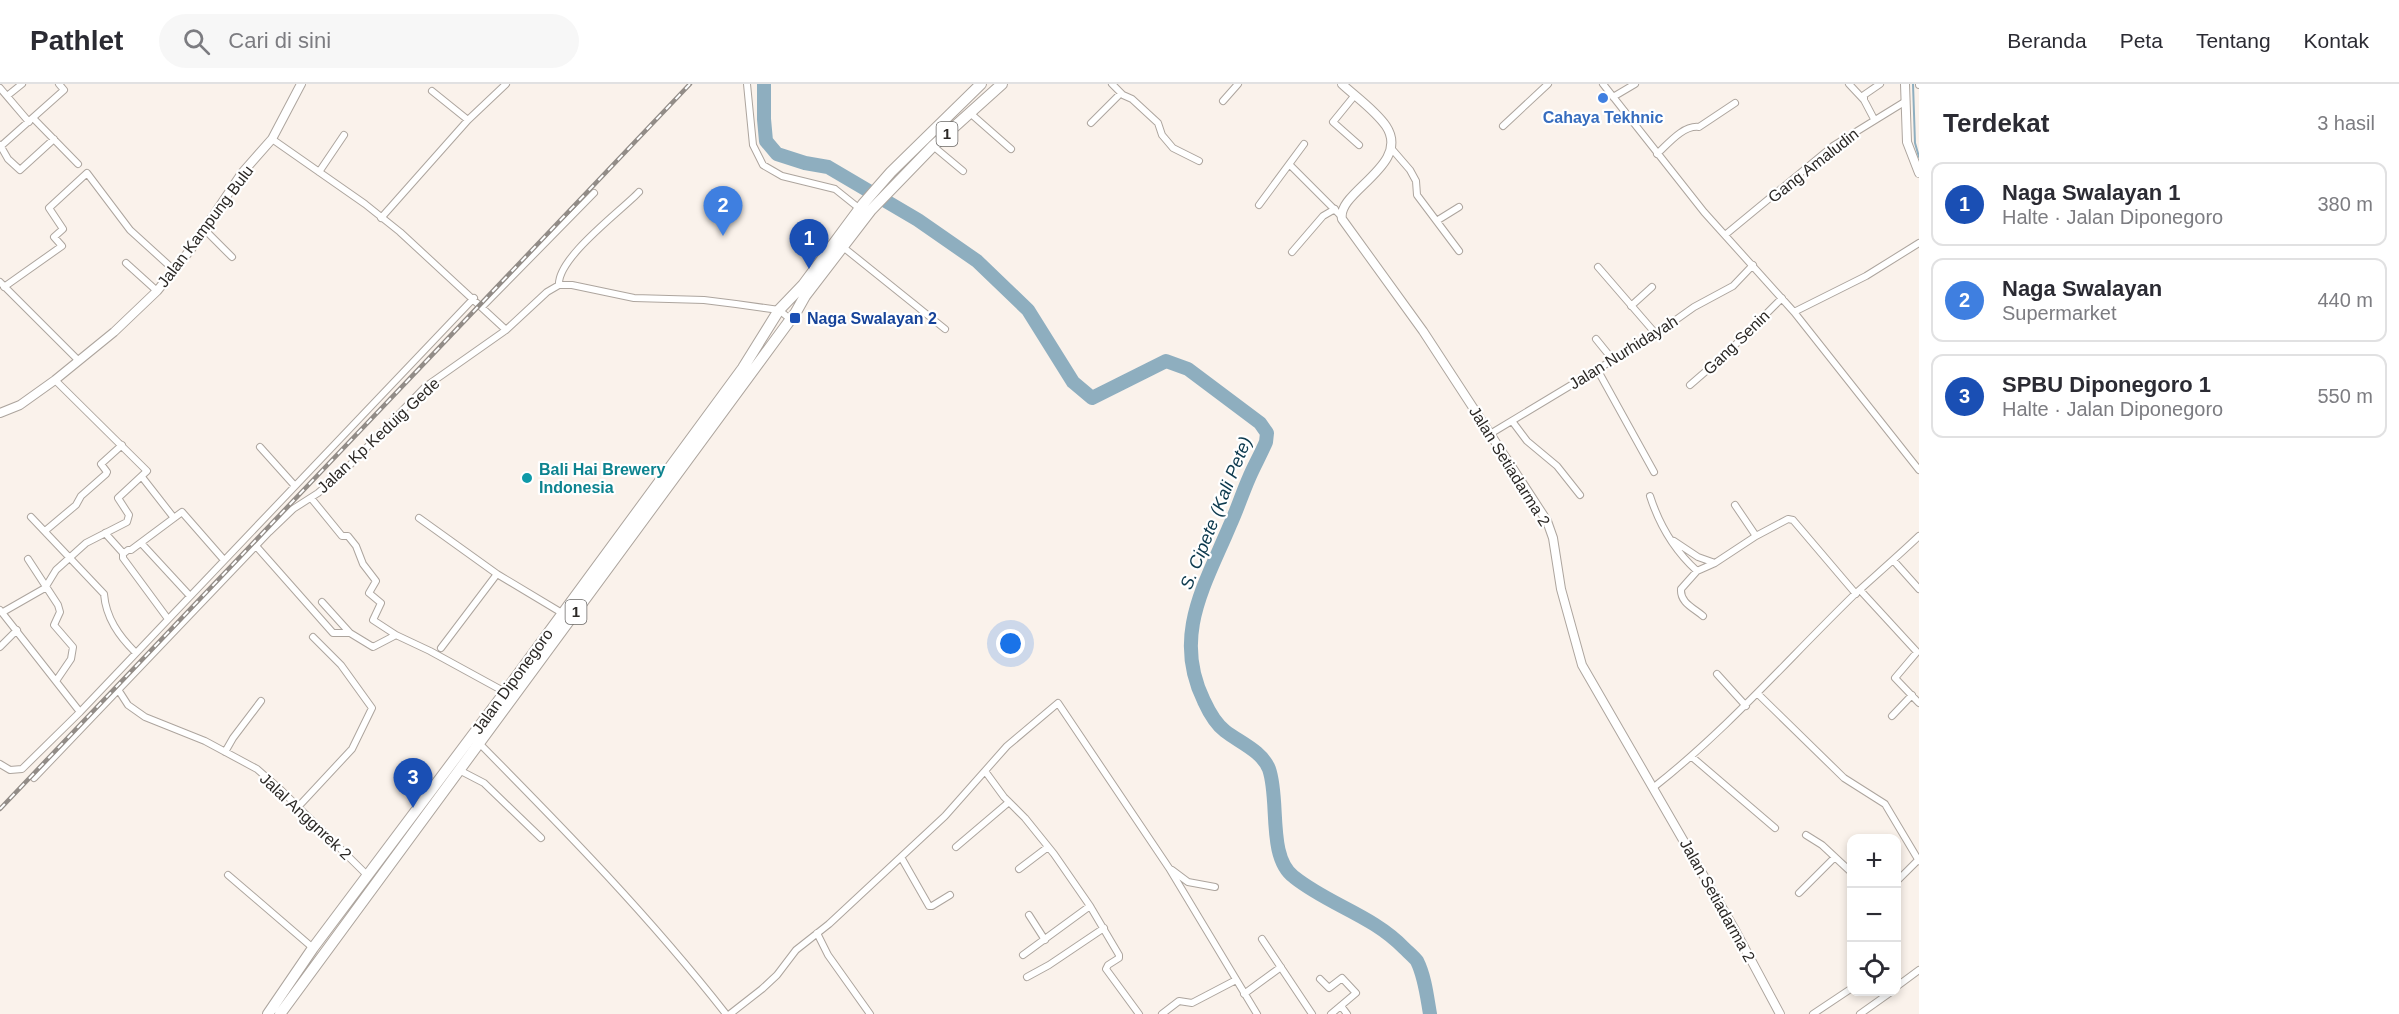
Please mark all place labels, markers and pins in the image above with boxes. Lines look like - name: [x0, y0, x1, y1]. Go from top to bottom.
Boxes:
- marker: Cahaya Tekhnic: [1596, 91, 1610, 105]
- place label: Cahaya Tekhnic: [1543, 109, 1663, 126]
- pin: 2: [704, 186, 742, 236]
- pin: 1: [790, 220, 828, 269]
- place label: Naga Swalayan 2: [807, 310, 937, 327]
- marker: Naga Swalayan 2: [788, 311, 802, 325]
- place label: Bali Hai Brewery Indonesia: [539, 461, 665, 496]
- marker: Bali Hai Brewery Indonesia: [520, 471, 534, 485]
- pin: 3: [394, 758, 432, 808]

